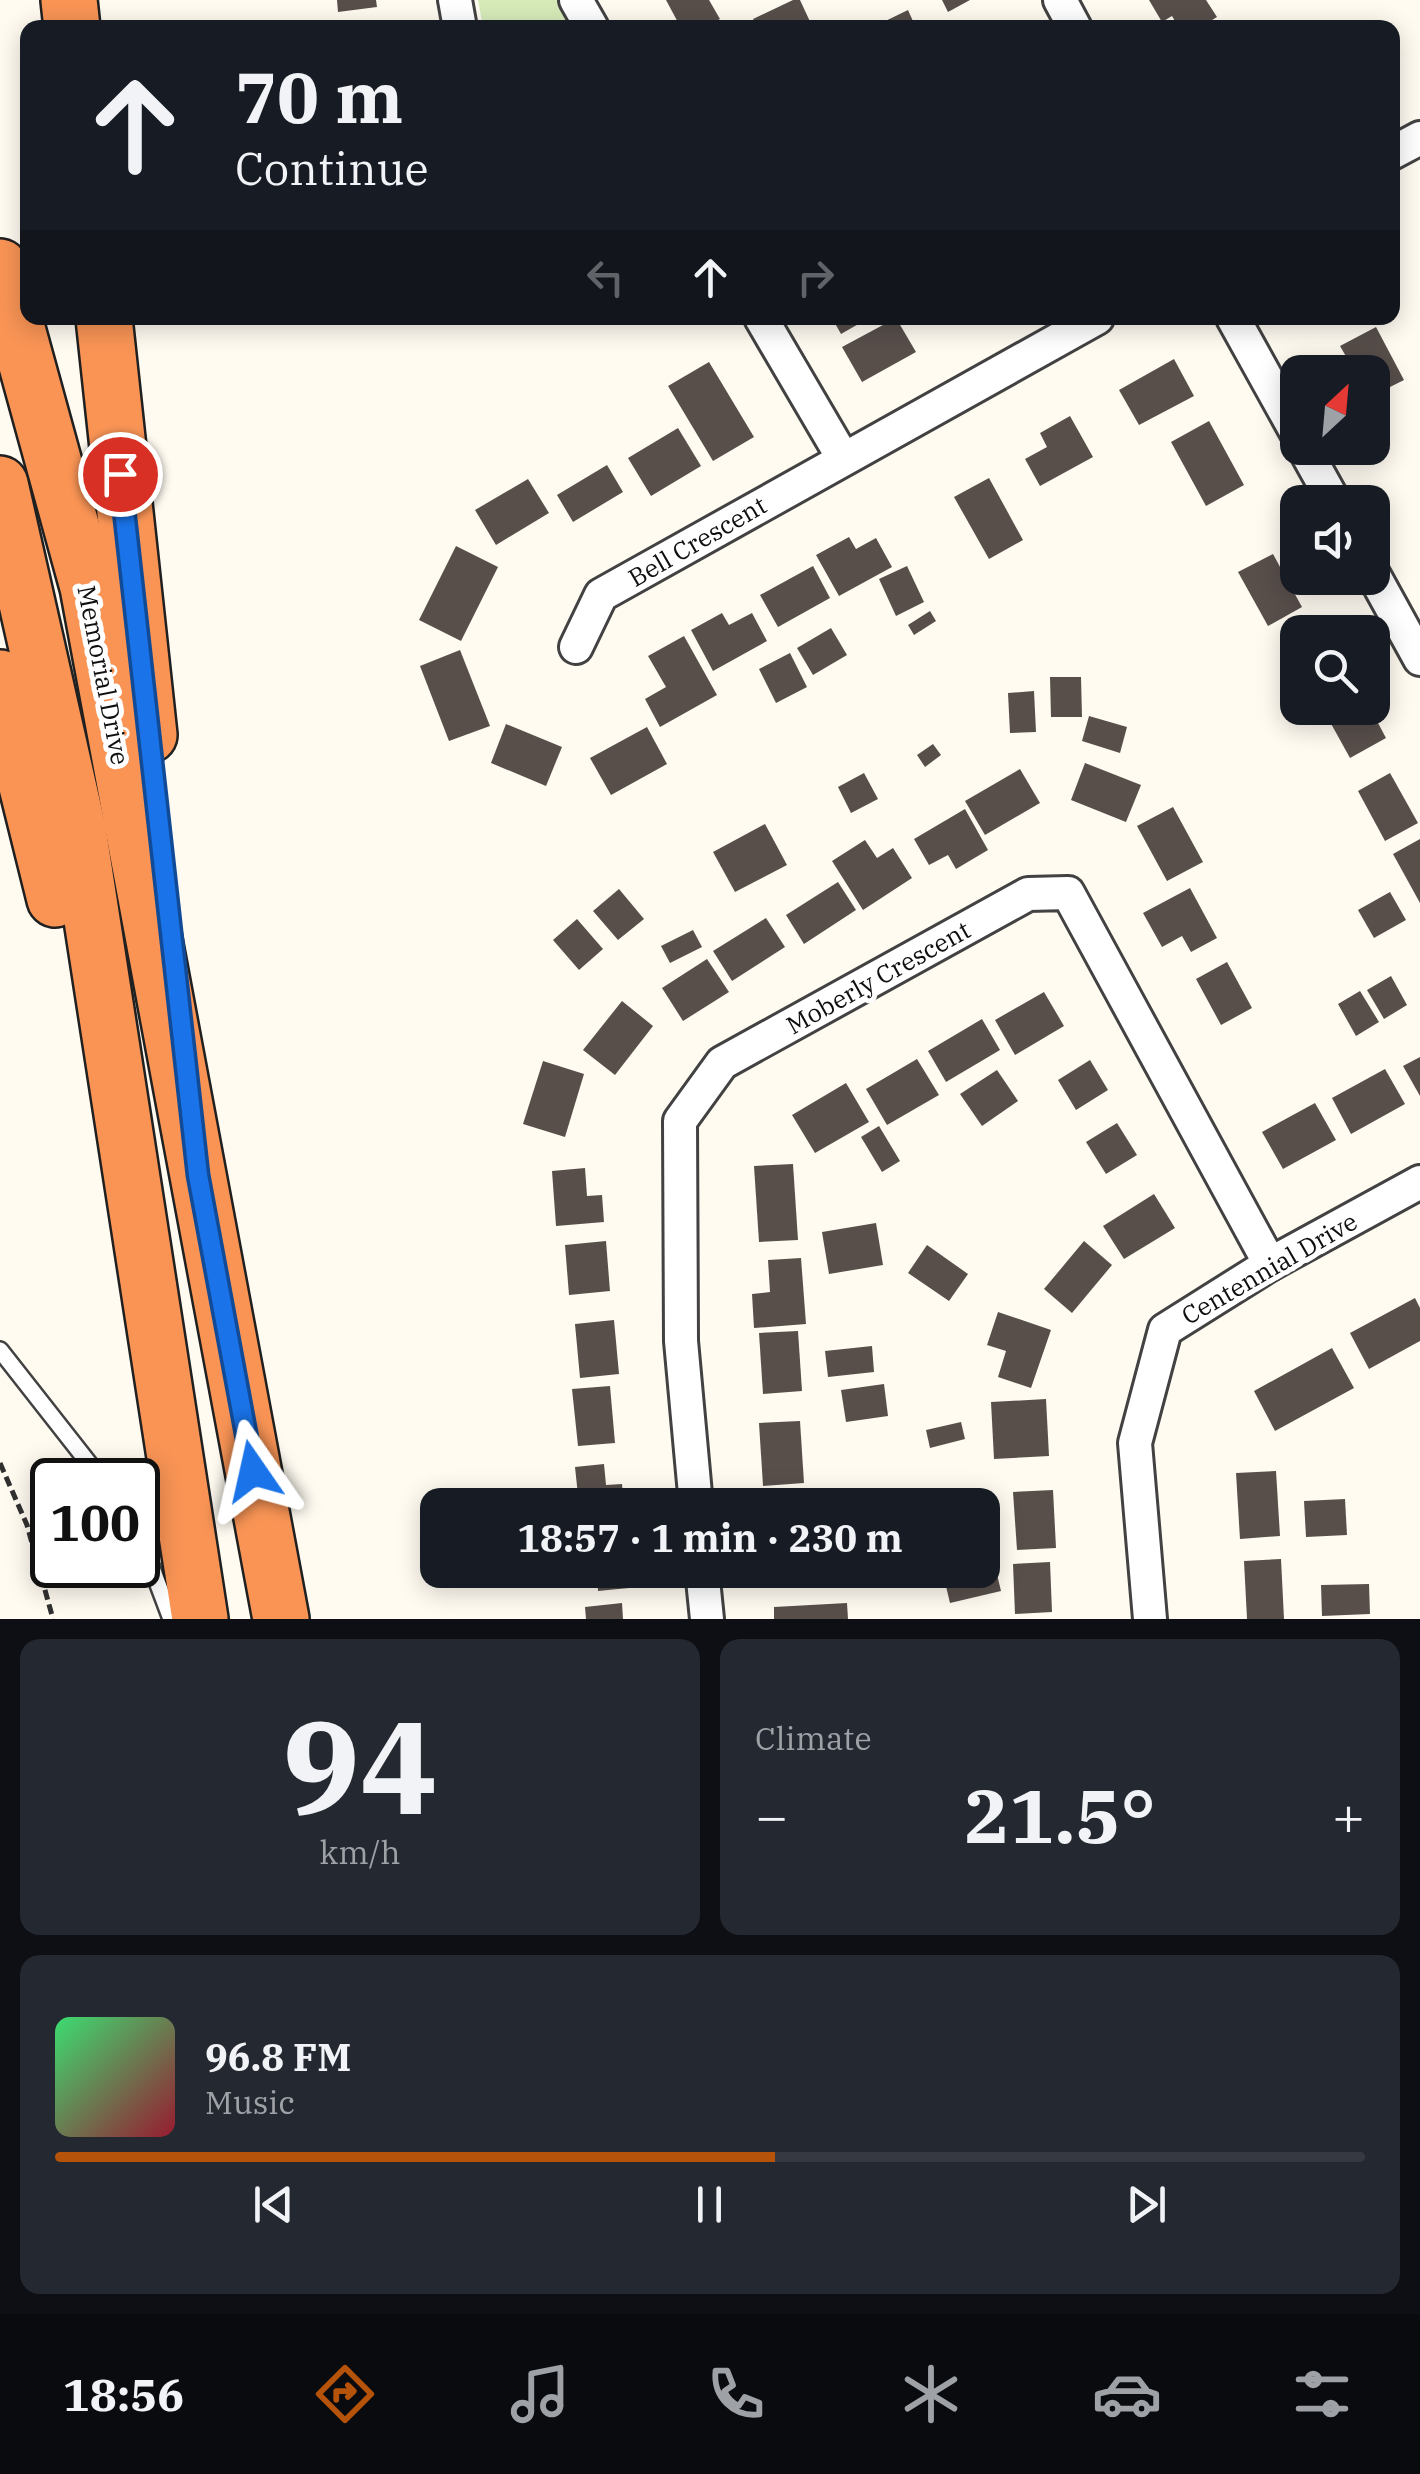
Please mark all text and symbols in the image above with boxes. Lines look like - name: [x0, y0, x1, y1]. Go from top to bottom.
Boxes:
- text: 70 m: [235, 51, 403, 142]
- icon: ahead: [70, 60, 200, 190]
- text: Continue: [235, 139, 429, 197]
- icon: left: [578, 250, 633, 305]
- icon: ahead: [683, 250, 738, 305]
- icon: right: [788, 250, 843, 305]
- north arrow: [1280, 355, 1390, 465]
- map controls: [1280, 355, 1390, 725]
- pin: [78, 432, 163, 517]
- icon: arrive: [93, 447, 148, 502]
- button: sound: [1280, 485, 1390, 595]
- street label: Bell Crescent: [622, 488, 772, 594]
- street label: Memorial Drive: [70, 582, 138, 768]
- button: search: [1280, 615, 1390, 725]
- street label: Moberly Crescent: [780, 913, 976, 1041]
- street label: Centennial Drive: [1175, 1204, 1363, 1332]
- position arrow: [201, 1419, 305, 1523]
- speed limit sign: 100: [30, 1458, 160, 1588]
- text: 18:57 · 1 min · 230 m: [517, 1513, 903, 1562]
- text: 94: [282, 1681, 438, 1850]
- text: Climate: [755, 1717, 872, 1759]
- text: 21.5°: [964, 1766, 1156, 1864]
- text: −: [755, 1780, 788, 1851]
- text: +: [1332, 1780, 1365, 1851]
- text: km/h: [320, 1831, 400, 1873]
- text: 96.8 FM: [205, 2032, 351, 2081]
- text: Music: [205, 2081, 295, 2123]
- icon: previous: [246, 2177, 301, 2232]
- icon: pause: [682, 2177, 737, 2232]
- icon: next: [1119, 2177, 1174, 2232]
- icon: directions: [310, 2359, 380, 2429]
- icon: music: [505, 2359, 575, 2429]
- icon: phone: [701, 2359, 771, 2429]
- icon: climate: [896, 2359, 966, 2429]
- icon: car: [1092, 2359, 1162, 2429]
- icon: filters: [1287, 2359, 1357, 2429]
- text: 18:56: [63, 2365, 184, 2423]

